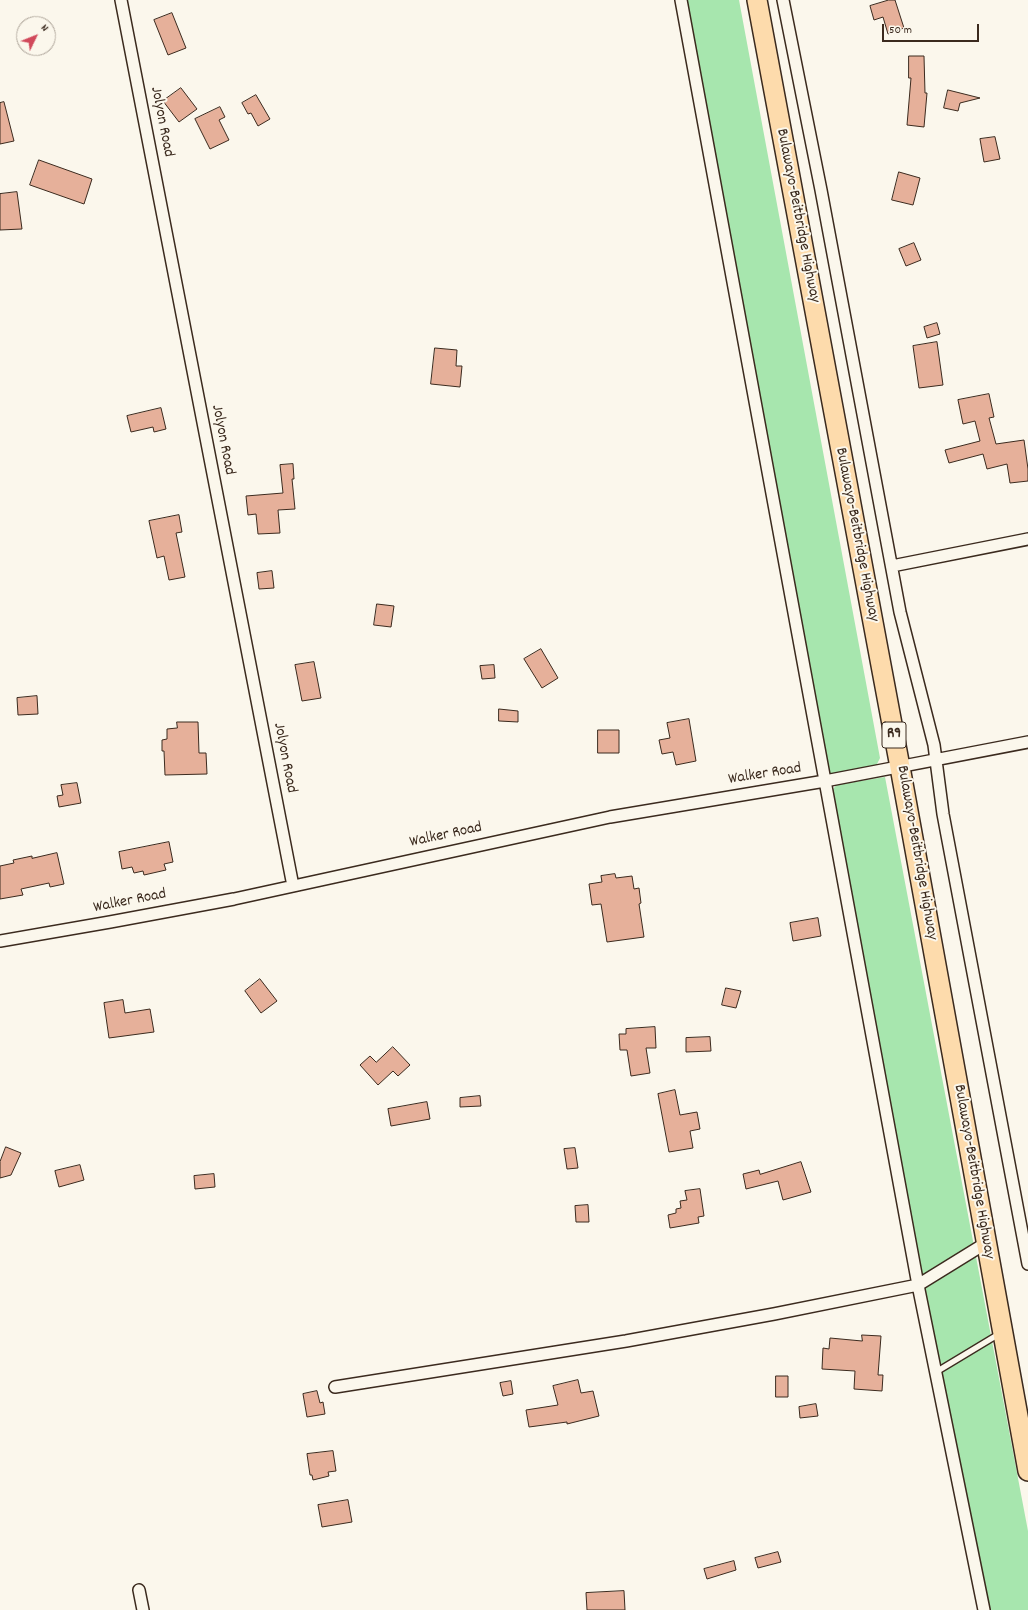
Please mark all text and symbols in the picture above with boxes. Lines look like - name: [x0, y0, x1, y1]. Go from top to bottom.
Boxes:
- north arrow: [16, 16, 56, 56]
- scale bar: [884, 16, 981, 42]
- text: N: [36, 21, 52, 36]
- text: 50 m: [889, 22, 912, 39]
- street label: Jolyon Road: [145, 85, 177, 159]
- street label: Bulawayo-Beitbridge Highway: [771, 127, 823, 305]
- street label: Jolyon Road: [206, 403, 238, 477]
- street label: Bulawayo-Beitbridge Highway: [830, 446, 882, 624]
- street label: Jolyon Road: [268, 721, 300, 795]
- road number: R9: [882, 722, 906, 748]
- street label: Walker Road: [727, 760, 803, 790]
- street label: Bulawayo-Beitbridge Highway: [891, 764, 941, 942]
- street label: Walker Road: [408, 819, 484, 853]
- street label: Walker Road: [92, 886, 168, 918]
- street label: Bulawayo-Beitbridge Highway: [948, 1083, 998, 1261]

